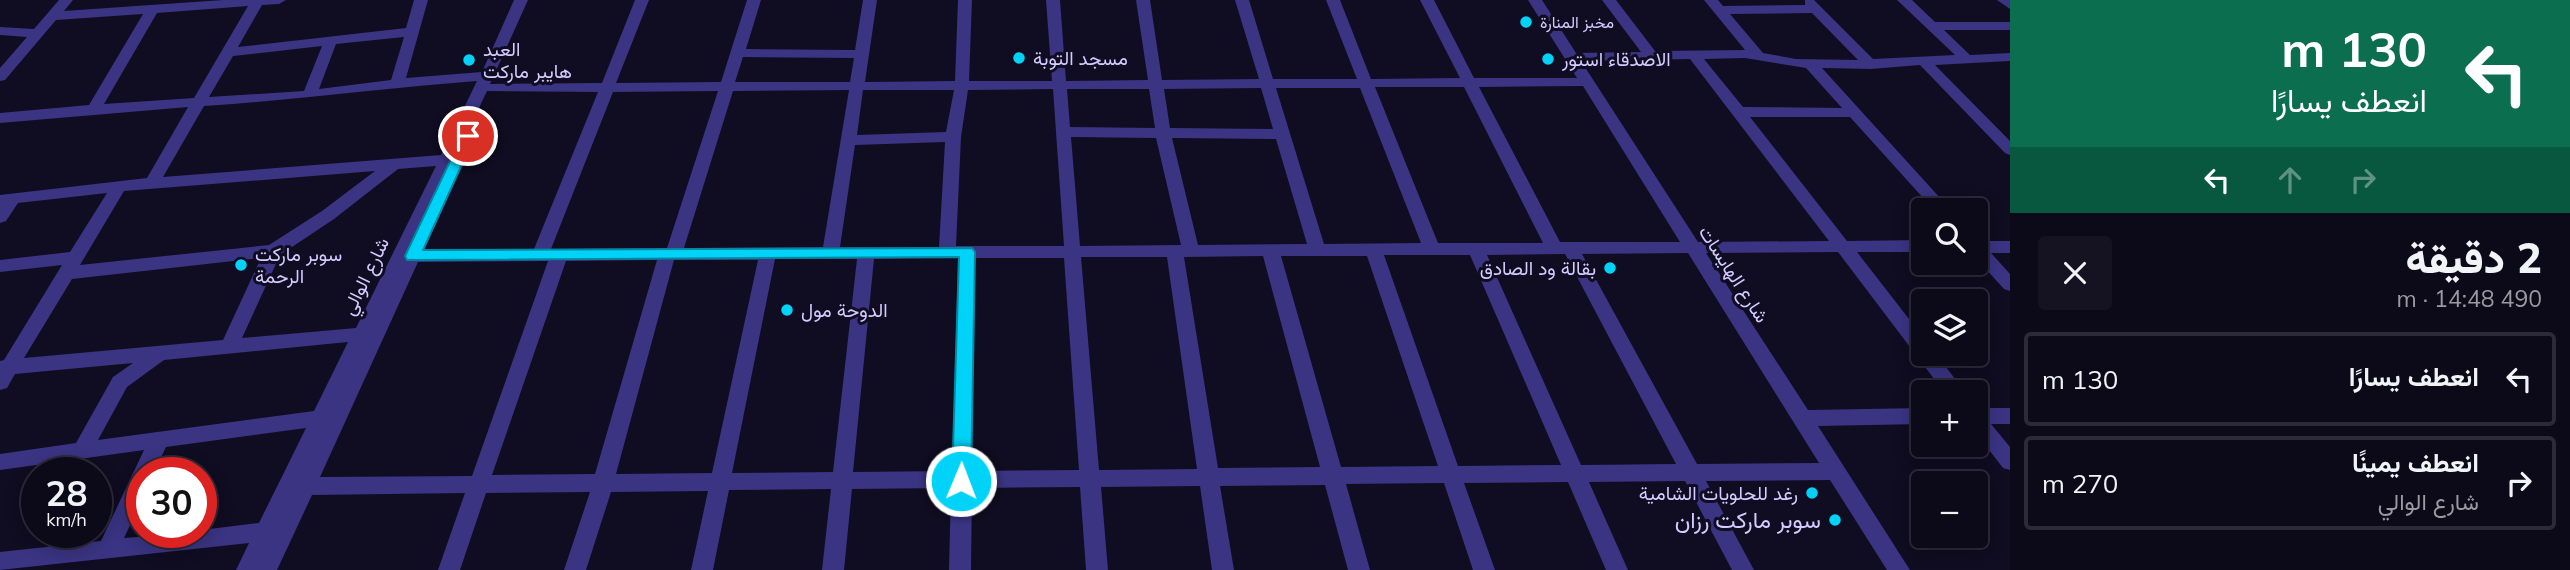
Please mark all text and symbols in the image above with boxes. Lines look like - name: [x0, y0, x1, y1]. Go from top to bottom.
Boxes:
- place label: مخبز المنارة: [1540, 12, 1614, 33]
- marker: مخبز المنارة: [1518, 14, 1534, 30]
- text: 130 m: [2281, 18, 2427, 79]
- icon: left: [2451, 28, 2542, 119]
- place label: العبد هايبر ماركت: [483, 37, 572, 83]
- place label: مسجد التوبة: [1033, 46, 1128, 70]
- place label: الاصدقاء استور: [1561, 47, 1671, 71]
- marker: مسجد التوبة: [1011, 50, 1027, 66]
- marker: الاصدقاء استور: [1540, 51, 1556, 67]
- marker: العبد هايبر ماركت: [461, 52, 477, 68]
- text: انعطف يسارًا: [2271, 80, 2427, 120]
- pin: [438, 106, 498, 166]
- icon: arrive: [449, 117, 487, 155]
- icon: left: [2198, 161, 2236, 199]
- icon: ahead: [2271, 161, 2309, 199]
- icon: right: [2344, 161, 2382, 199]
- map controls: [1911, 198, 1988, 548]
- button: search: [1911, 198, 1988, 275]
- street label: شارع الهايسات: [1693, 221, 1774, 328]
- text: 2 دقيقة: [2405, 231, 2542, 284]
- street label: شارع الوالي: [336, 233, 398, 321]
- button: close: [2038, 236, 2112, 310]
- place label: سوبر ماركت الرحمة: [255, 242, 342, 288]
- place label: بقالة ود الصادق: [1480, 256, 1596, 280]
- marker: سوبر ماركت الرحمة: [233, 257, 249, 273]
- marker: بقالة ود الصادق: [1602, 260, 1618, 276]
- text: 490 m · 14:48: [2397, 284, 2542, 313]
- button: layers: [1911, 289, 1988, 366]
- place label: الدوحة مول: [801, 298, 888, 322]
- marker: الدوحة مول: [779, 302, 795, 318]
- text: انعطف يسارًا: [2349, 360, 2479, 393]
- icon: left: [2500, 360, 2538, 398]
- text: 130 m: [2042, 363, 2118, 396]
- button: +: [1911, 380, 1988, 457]
- position arrow: [924, 444, 998, 518]
- text: انعطف يمينًا: [2352, 446, 2479, 479]
- speed limit sign: 30: [126, 457, 217, 548]
- icon: right: [2500, 464, 2538, 502]
- text: 270 m: [2042, 467, 2118, 500]
- text: 28: [45, 471, 88, 515]
- button: −: [1911, 471, 1988, 548]
- place label: رغد للحلويات الشامية: [1639, 481, 1798, 505]
- marker: رغد للحلويات الشامية: [1804, 485, 1820, 501]
- text: شارع الوالي: [2378, 487, 2479, 516]
- place label: سوبر ماركت رزان: [1675, 505, 1821, 535]
- text: km/h: [46, 508, 87, 531]
- marker: سوبر ماركت رزان: [1827, 512, 1843, 528]

